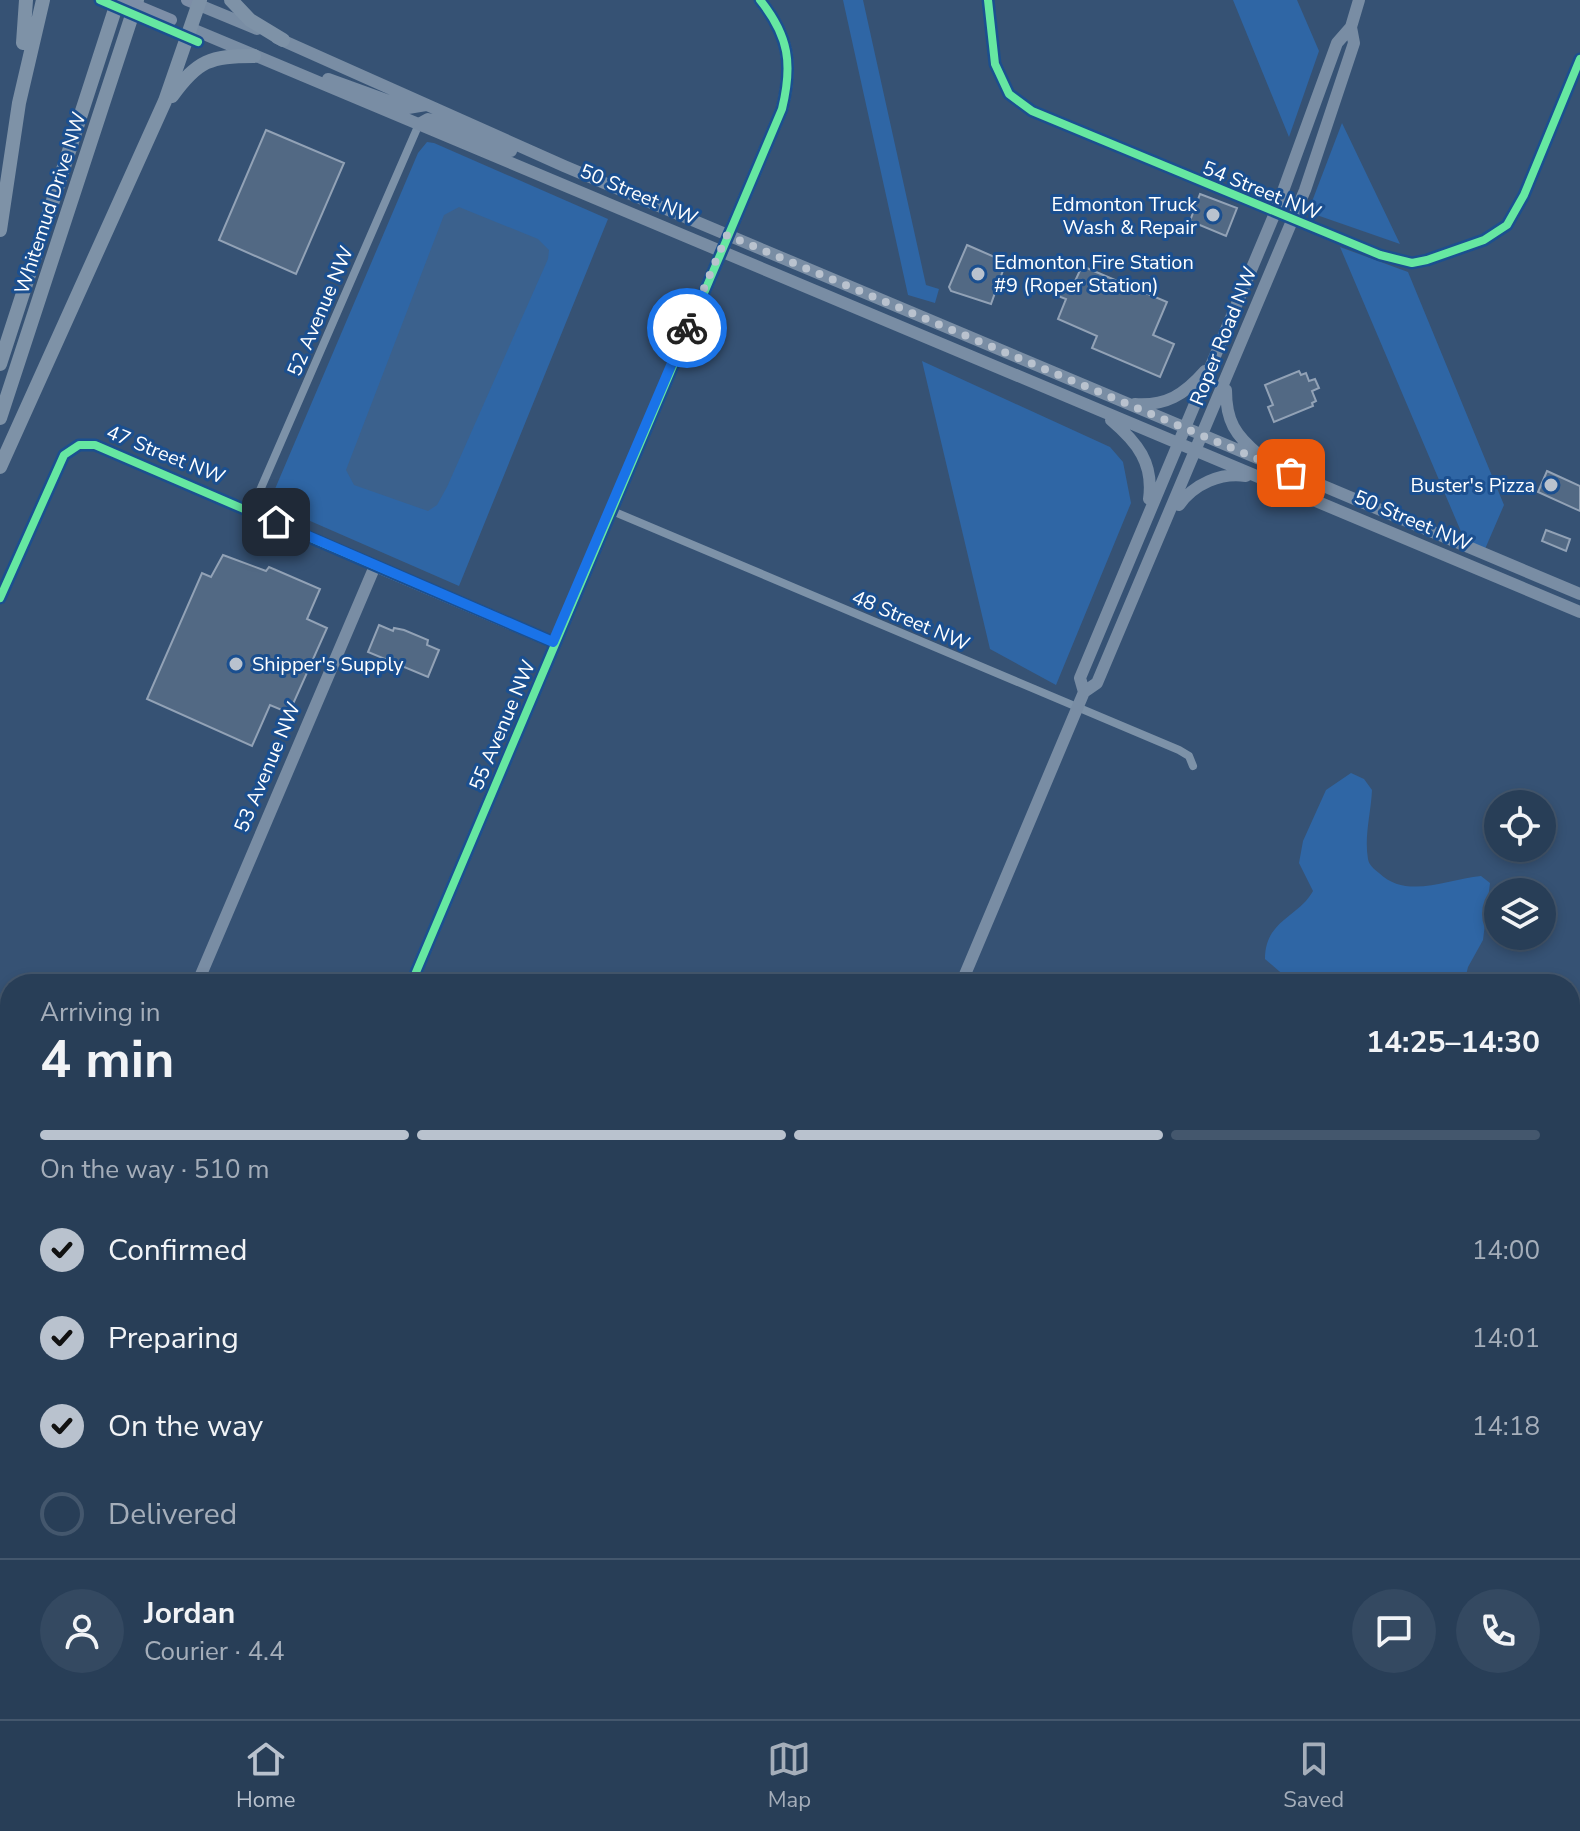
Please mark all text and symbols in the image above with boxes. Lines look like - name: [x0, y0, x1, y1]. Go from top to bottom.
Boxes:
- street label: Whitemud Drive NW: [8, 109, 93, 298]
- street label: 54 Street NW: [1198, 154, 1325, 227]
- street label: 50 Street NW: [576, 157, 702, 231]
- place label: Edmonton Truck Wash & Repair: [1051, 191, 1198, 241]
- marker: Edmonton Truck Wash & Repair: [1204, 206, 1222, 224]
- street label: 52 Avenue NW: [281, 242, 360, 381]
- place label: Edmonton Fire Station #9 (Roper Station): [994, 249, 1194, 299]
- street label: Roper Road NW: [1183, 263, 1264, 410]
- marker: Edmonton Fire Station #9 (Roper Station): [969, 265, 987, 283]
- courier: [647, 288, 727, 368]
- icon: bike: [665, 306, 709, 350]
- street label: 47 Street NW: [102, 418, 229, 491]
- pin: [1257, 439, 1325, 507]
- icon: bag: [1269, 451, 1313, 495]
- place label: Buster's Pizza: [1411, 472, 1535, 499]
- marker: Buster's Pizza: [1542, 476, 1560, 494]
- street label: 50 Street NW: [1350, 483, 1476, 557]
- pin: [242, 488, 310, 556]
- icon: home: [254, 500, 298, 544]
- street label: 48 Street NW: [848, 583, 974, 657]
- place label: Shipper's Supply: [252, 651, 404, 678]
- marker: Shipper's Supply: [227, 655, 245, 673]
- street label: 55 Avenue NW: [463, 656, 542, 795]
- street label: 53 Avenue NW: [228, 698, 307, 837]
- map controls: [1484, 790, 1556, 950]
- button: locate: [1484, 790, 1556, 862]
- button: layers: [1484, 878, 1556, 950]
- text: Arriving in: [40, 995, 161, 1030]
- text: 14:25–14:30: [1366, 1022, 1540, 1063]
- text: 4 min: [40, 1024, 175, 1095]
- text: On the way · 510 m: [40, 1152, 269, 1187]
- icon: check: [40, 1228, 84, 1272]
- text: Confirmed: [108, 1230, 248, 1271]
- text: 14:00: [1472, 1233, 1540, 1268]
- icon: check: [40, 1316, 84, 1360]
- text: Preparing: [108, 1318, 239, 1359]
- text: 14:01: [1472, 1321, 1540, 1356]
- icon: check: [40, 1404, 84, 1448]
- text: On the way: [108, 1406, 263, 1447]
- text: 14:18: [1472, 1409, 1540, 1444]
- text: Delivered: [108, 1494, 237, 1535]
- button: person: [40, 1589, 124, 1673]
- button: chat: [1352, 1589, 1436, 1673]
- button: phone: [1456, 1589, 1540, 1673]
- text: Jordan: [144, 1593, 235, 1634]
- text: Courier · 4.4: [144, 1634, 285, 1669]
- tab: Home: [236, 1737, 295, 1815]
- tab: Map: [767, 1737, 811, 1815]
- tab: Saved: [1283, 1737, 1344, 1815]

